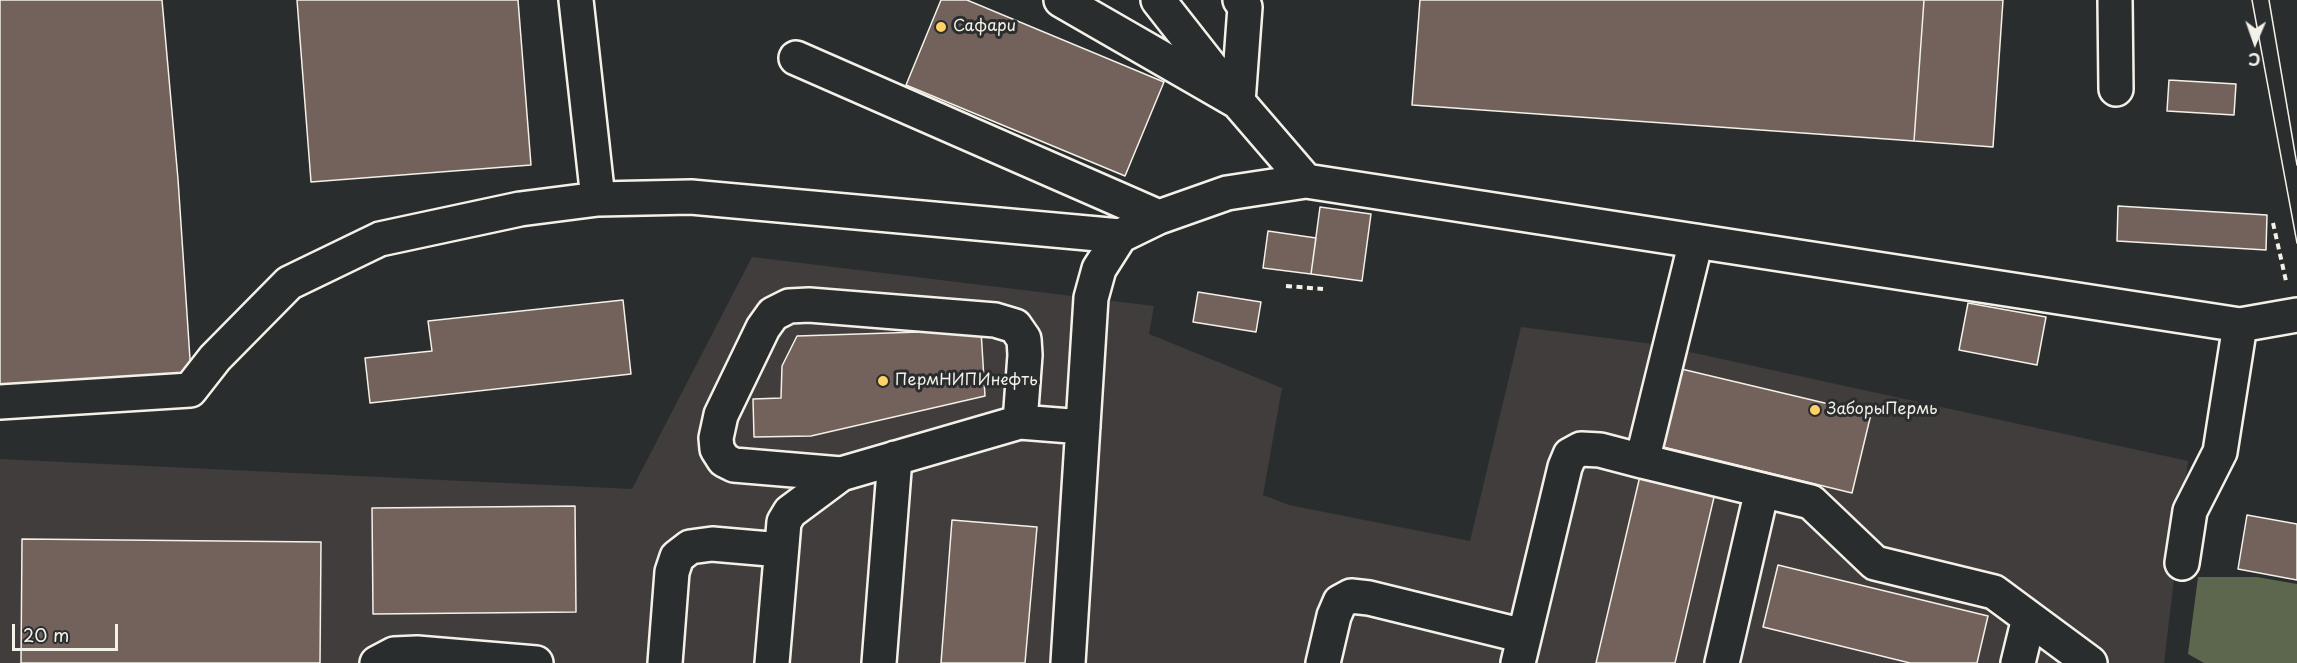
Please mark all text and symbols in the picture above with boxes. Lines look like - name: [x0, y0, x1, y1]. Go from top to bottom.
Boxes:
- north arrow: [2225, 12, 2285, 72]
- place label: Сафари: [953, 17, 1016, 37]
- marker: Сафари: [934, 20, 948, 34]
- text: С: [2248, 48, 2261, 72]
- place label: ПермНИПИнефть: [895, 371, 1038, 391]
- marker: ПермНИПИнефть: [876, 374, 890, 388]
- place label: ЗаборыПермь: [1827, 400, 1937, 420]
- marker: ЗаборыПермь: [1808, 403, 1822, 417]
- scale bar: [15, 612, 122, 650]
- text: 20 m: [23, 621, 69, 648]

